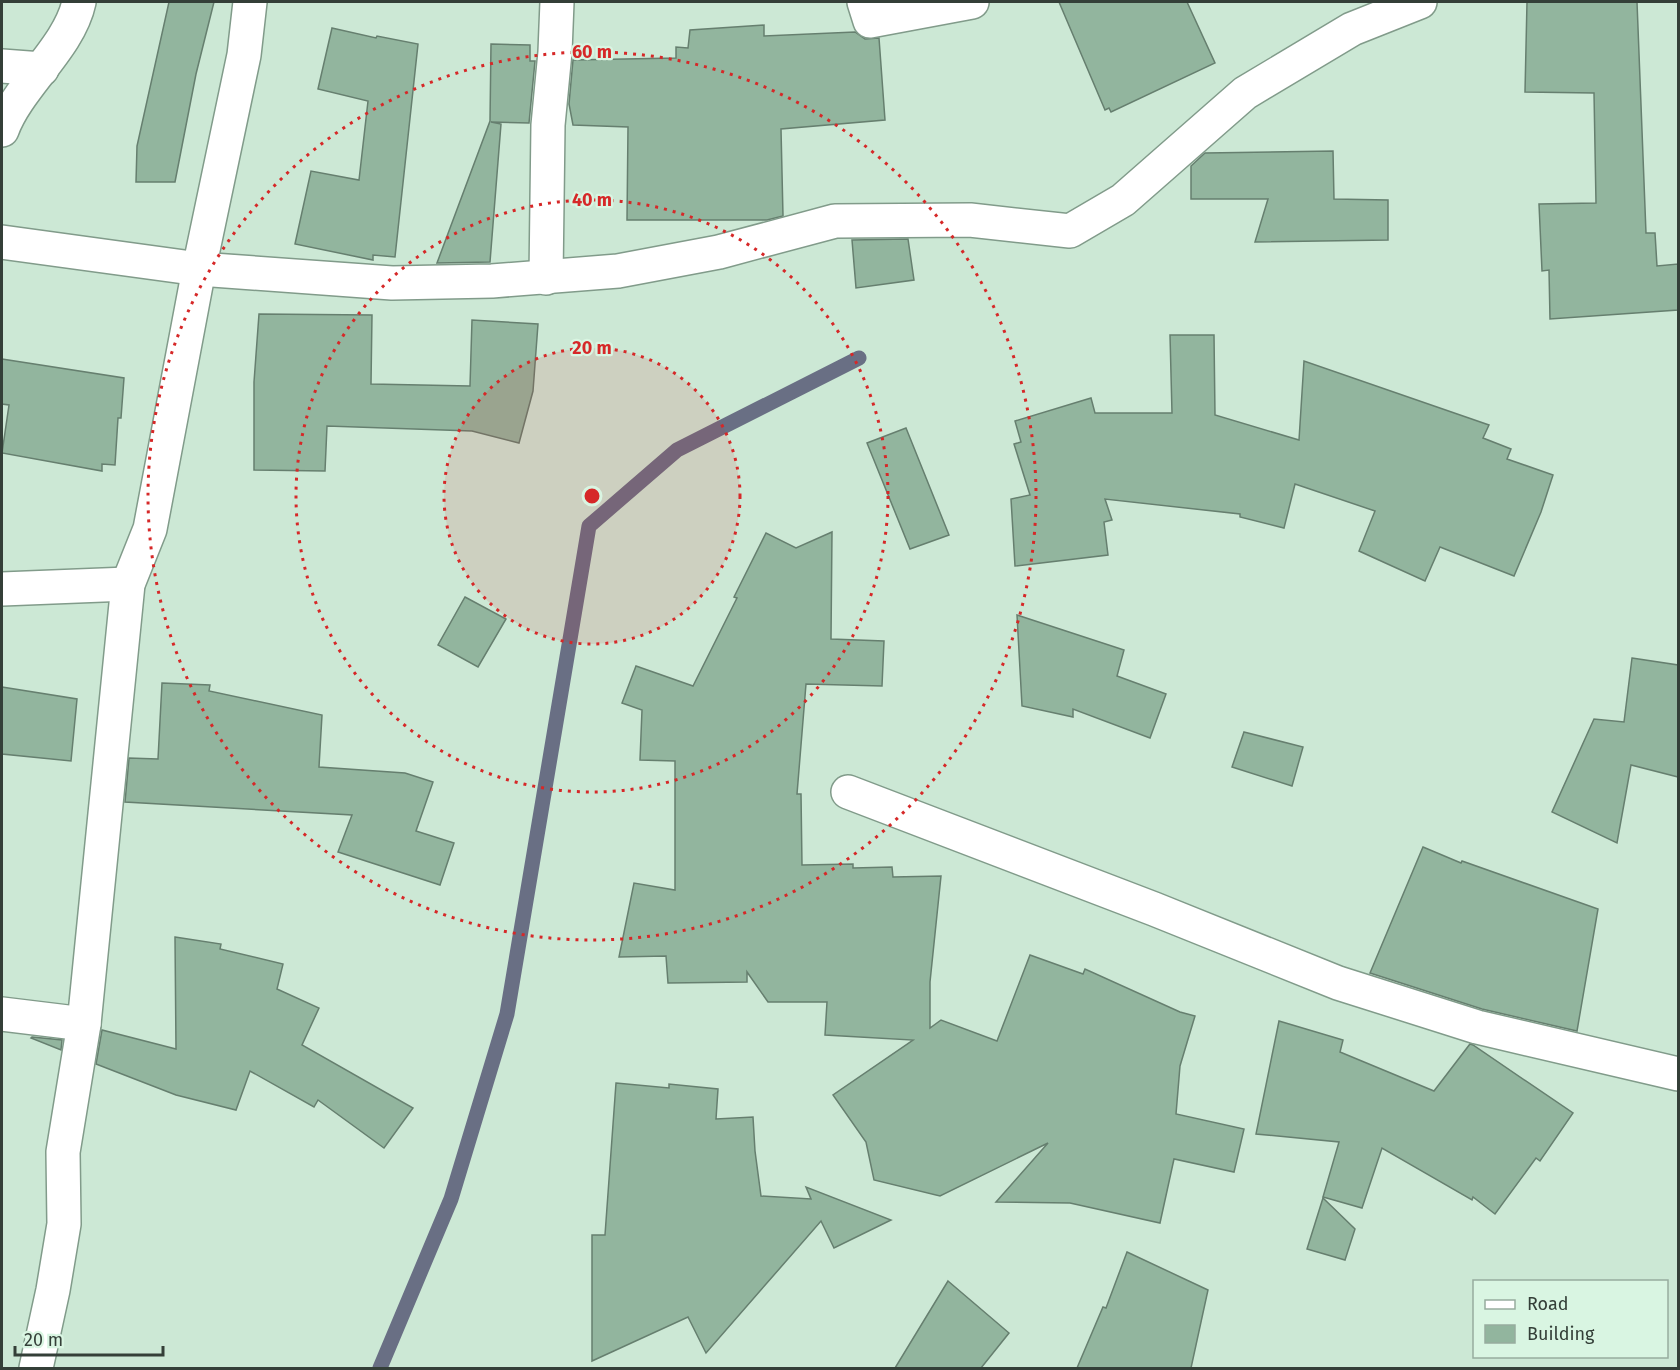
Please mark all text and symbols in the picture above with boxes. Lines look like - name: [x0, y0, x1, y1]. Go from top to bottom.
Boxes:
- text: 60 m: [572, 41, 612, 63]
- text: 40 m: [572, 189, 612, 211]
- text: 20 m: [572, 337, 612, 359]
- centre of rings: [582, 486, 602, 506]
- legend: [1473, 1280, 1668, 1358]
- text: Road: [1527, 1293, 1569, 1315]
- scale bar: [15, 1319, 164, 1357]
- text: Building: [1527, 1323, 1595, 1345]
- text: 20 m: [24, 1329, 63, 1351]

